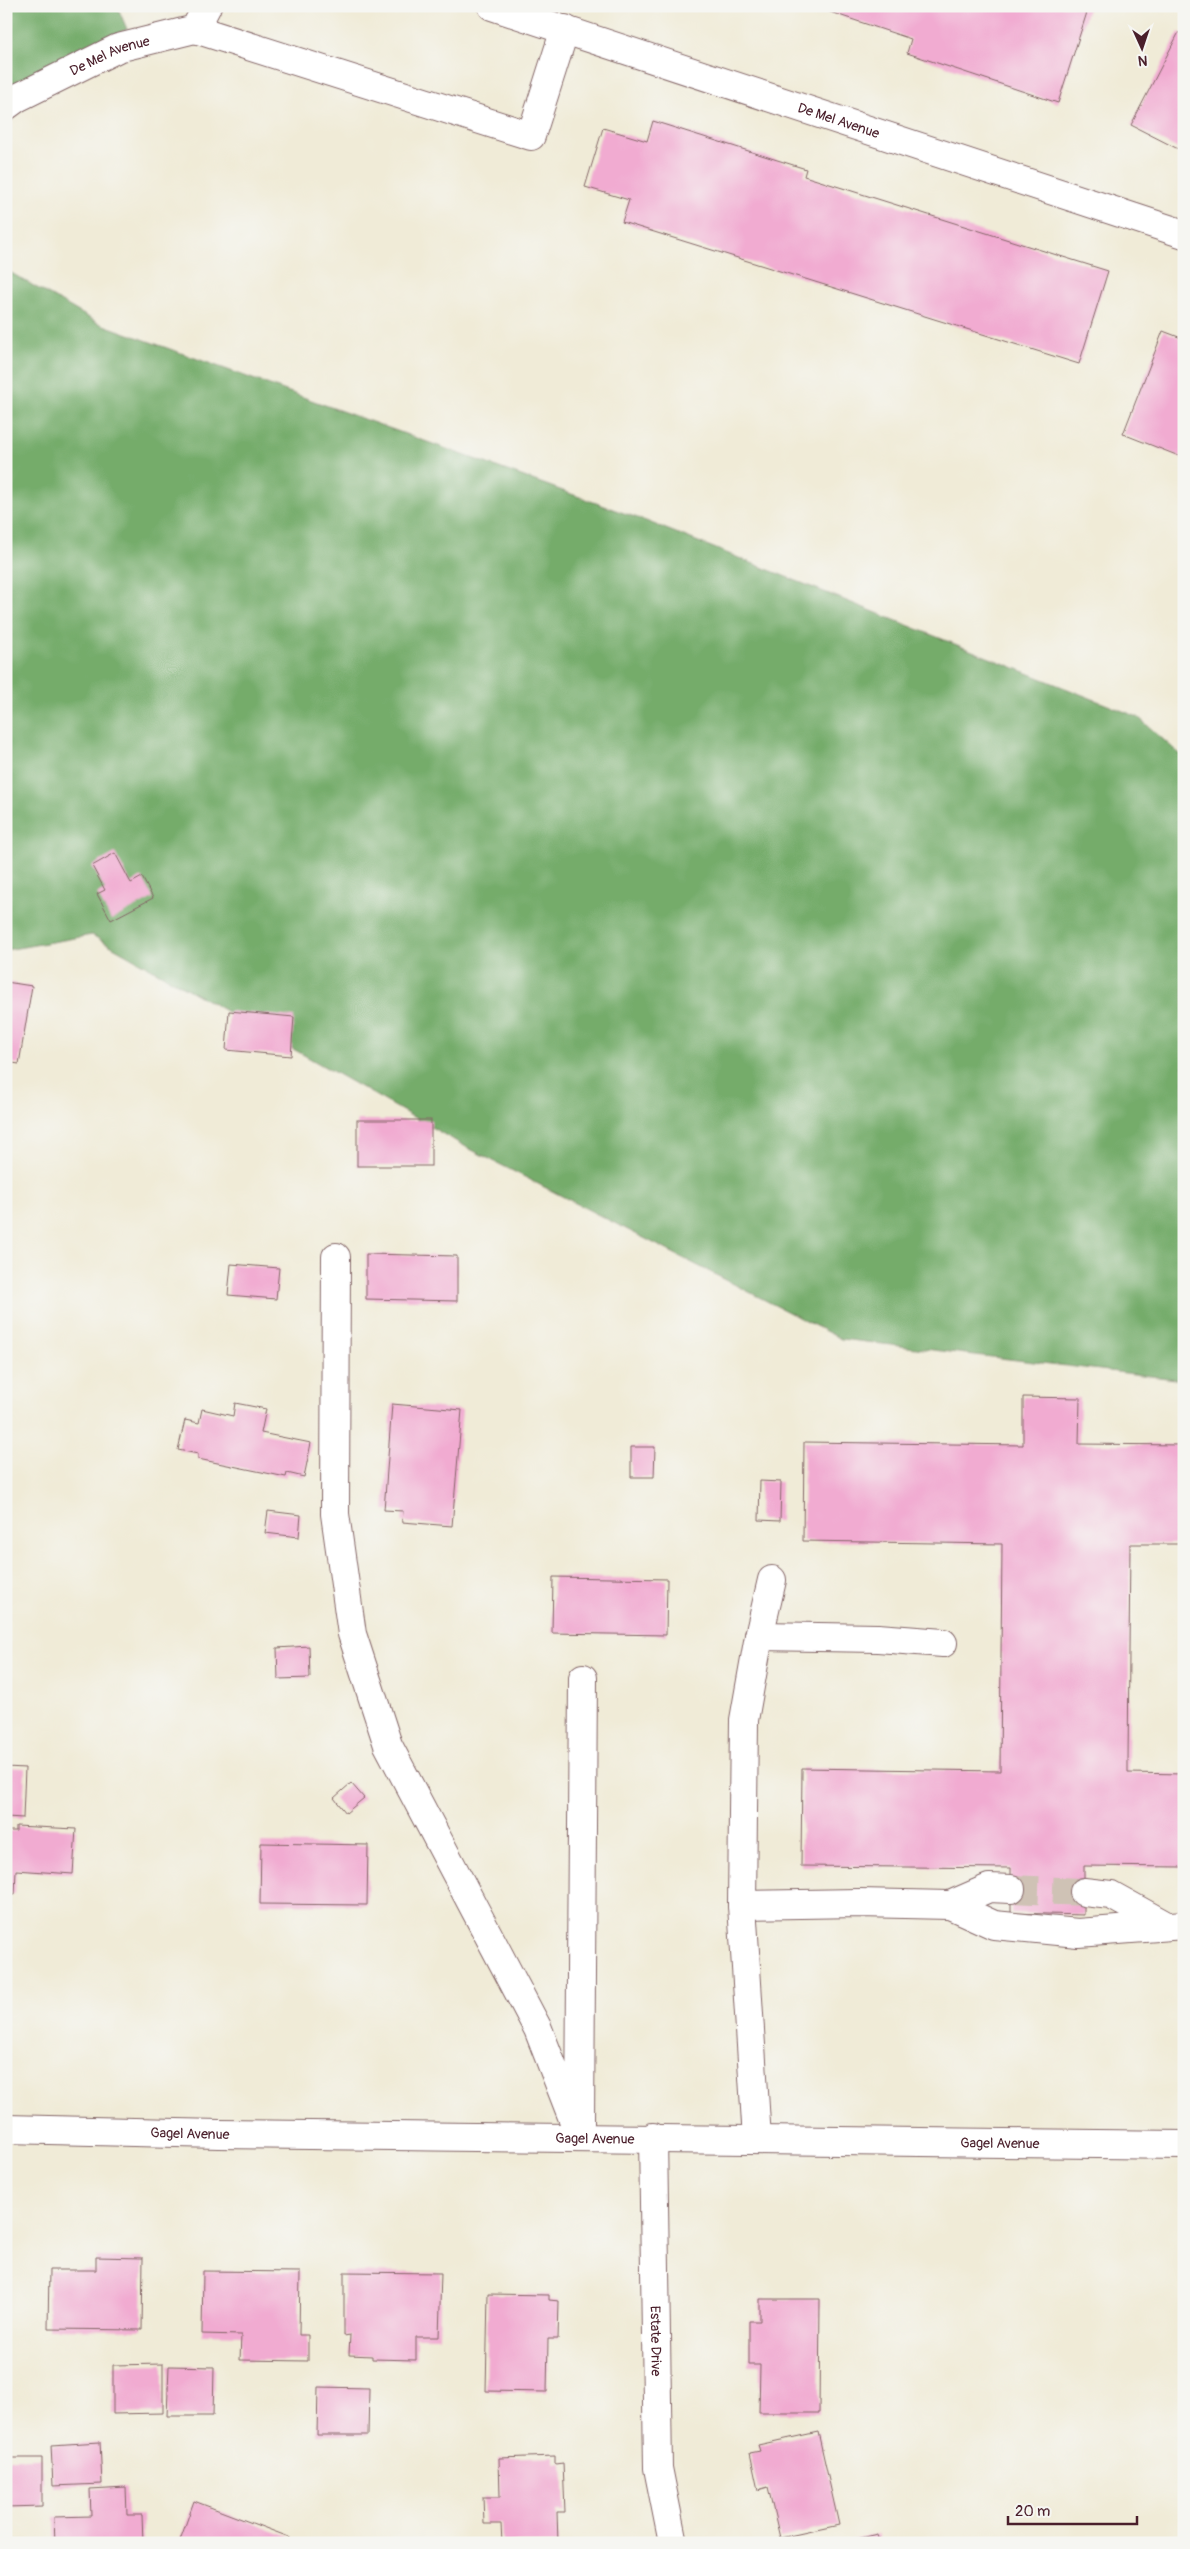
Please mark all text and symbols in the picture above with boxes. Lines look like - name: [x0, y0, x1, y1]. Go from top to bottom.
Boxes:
- north arrow: [1118, 22, 1168, 72]
- street label: De Mel Avenue: [67, 32, 151, 79]
- text: N: [1137, 52, 1148, 69]
- street label: De Mel Avenue: [796, 99, 882, 142]
- street label: Gagel Avenue: [150, 2124, 230, 2143]
- street label: Gagel Avenue: [555, 2129, 635, 2147]
- street label: Gagel Avenue: [960, 2134, 1040, 2152]
- street label: Estate Drive: [647, 2305, 665, 2377]
- scale bar: [1008, 2494, 1136, 2526]
- text: 20 m: [1015, 2502, 1050, 2521]

